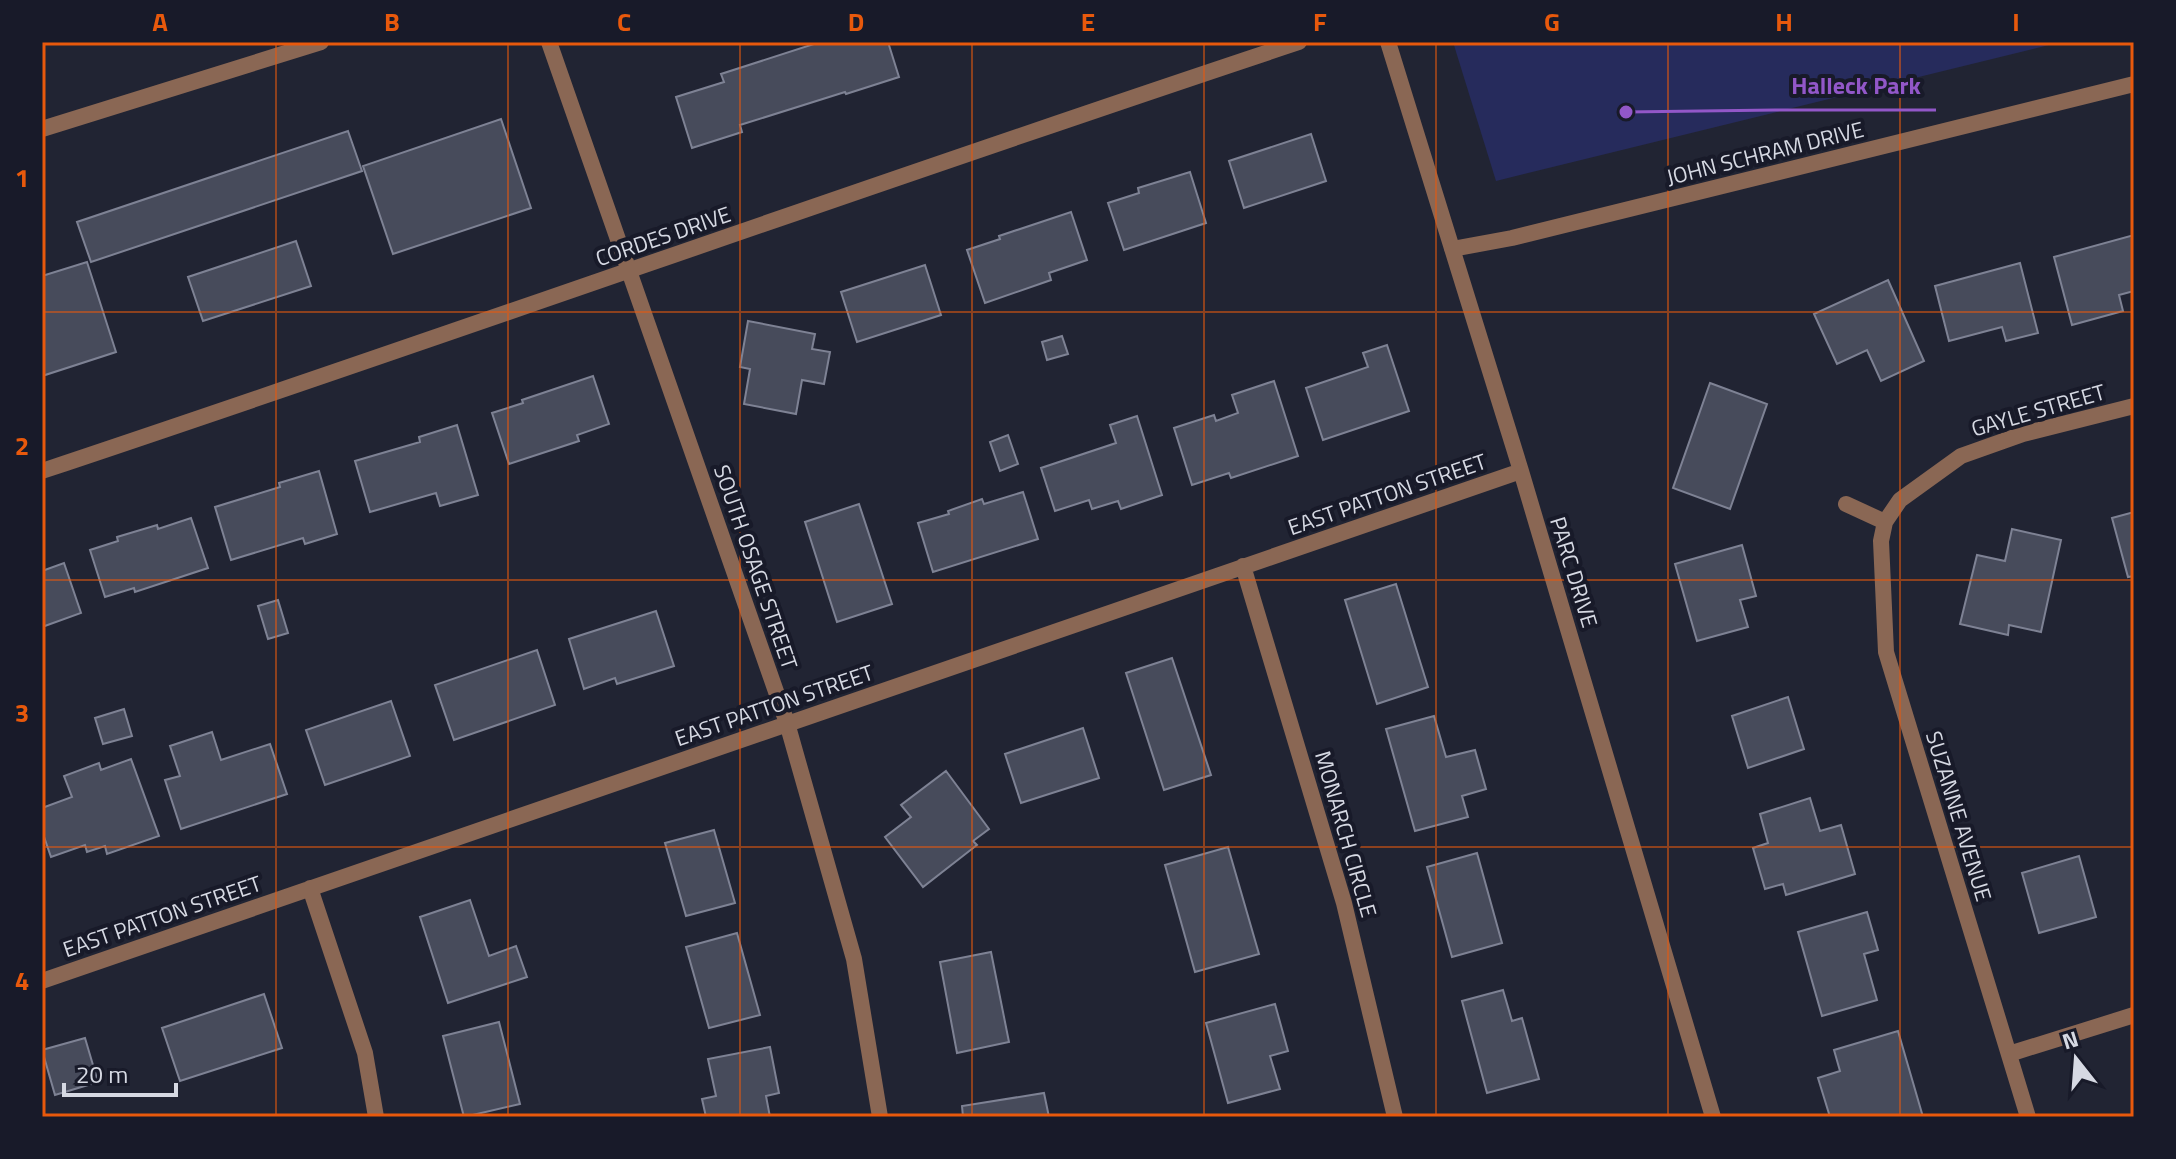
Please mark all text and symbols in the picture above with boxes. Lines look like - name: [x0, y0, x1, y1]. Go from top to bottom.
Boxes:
- text: A: [152, 2, 168, 41]
- text: B: [384, 2, 400, 41]
- text: C: [617, 2, 631, 41]
- text: D: [848, 2, 864, 41]
- text: E: [1081, 2, 1095, 41]
- text: F: [1313, 2, 1327, 41]
- text: G: [1544, 2, 1560, 41]
- text: H: [1775, 2, 1793, 41]
- text: I: [2012, 2, 2020, 41]
- callout: Halleck Park: [1775, 62, 1936, 110]
- text: Halleck Park: [1791, 67, 1921, 103]
- street label: JOHN SCHRAM DRIVE: [1663, 112, 1867, 194]
- text: 1: [15, 158, 29, 197]
- street label: CORDES DRIVE: [591, 197, 735, 275]
- street label: GAYLE STREET: [1967, 375, 2109, 445]
- text: 2: [15, 426, 29, 465]
- street label: EAST PATTON STREET: [1283, 444, 1491, 544]
- street label: SOUTH OSAGE STREET: [705, 460, 807, 674]
- street label: PARC DRIVE: [1541, 513, 1607, 631]
- street label: EAST PATTON STREET: [670, 655, 878, 755]
- text: 3: [15, 693, 29, 732]
- street label: SUZANNE AVENUE: [1917, 727, 2001, 905]
- street label: MONARCH CIRCLE: [1306, 747, 1386, 921]
- street label: EAST PATTON STREET: [58, 866, 266, 966]
- text: 4: [15, 961, 29, 1000]
- north arrow: [2036, 1019, 2116, 1099]
- text: N: [2058, 1021, 2082, 1058]
- scale bar: [64, 1047, 176, 1097]
- text: 20 m: [76, 1056, 128, 1092]

